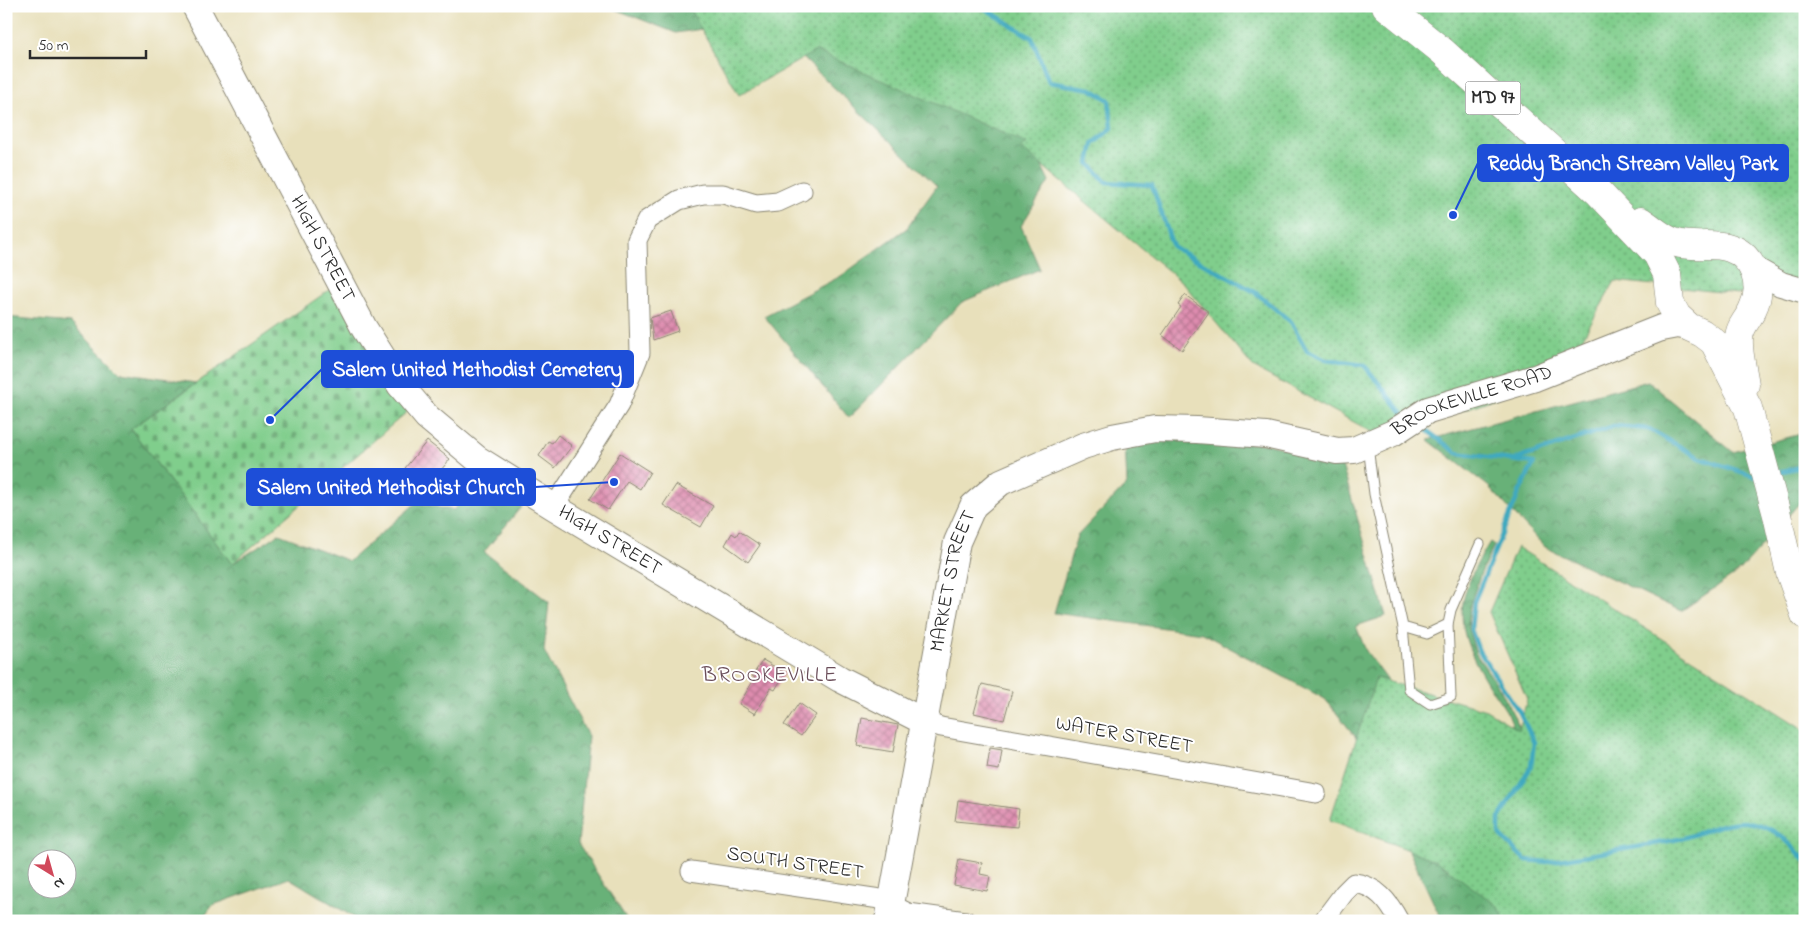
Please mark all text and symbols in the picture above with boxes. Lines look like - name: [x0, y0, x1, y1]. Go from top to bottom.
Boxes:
- scale bar: [30, 28, 146, 60]
- text: 50 m: [38, 35, 69, 57]
- road number: MD 97: [1466, 82, 1520, 115]
- callout: Reddy Branch Stream Valley Park: [1478, 145, 1788, 181]
- text: Reddy Branch Stream Valley Park: [1488, 150, 1779, 182]
- street label: HIGH STREET: [282, 190, 362, 307]
- callout: Salem United Methodist Cemetery: [322, 351, 633, 387]
- text: Salem United Methodist Cemetery: [332, 356, 622, 388]
- street label: BROOKEVILLE ROAD: [1385, 358, 1557, 445]
- callout: Salem United Methodist Church: [247, 469, 535, 505]
- text: Salem United Methodist Church: [257, 474, 525, 504]
- street label: HIGH STREET: [552, 498, 667, 583]
- street label: MARKET STREET: [923, 506, 984, 654]
- district label: BROOKEVILLE: [701, 660, 838, 692]
- street label: WATER STREET: [1053, 710, 1195, 762]
- street label: SOUTH STREET: [725, 840, 865, 888]
- north arrow: [28, 850, 78, 900]
- text: N: [49, 872, 69, 894]

